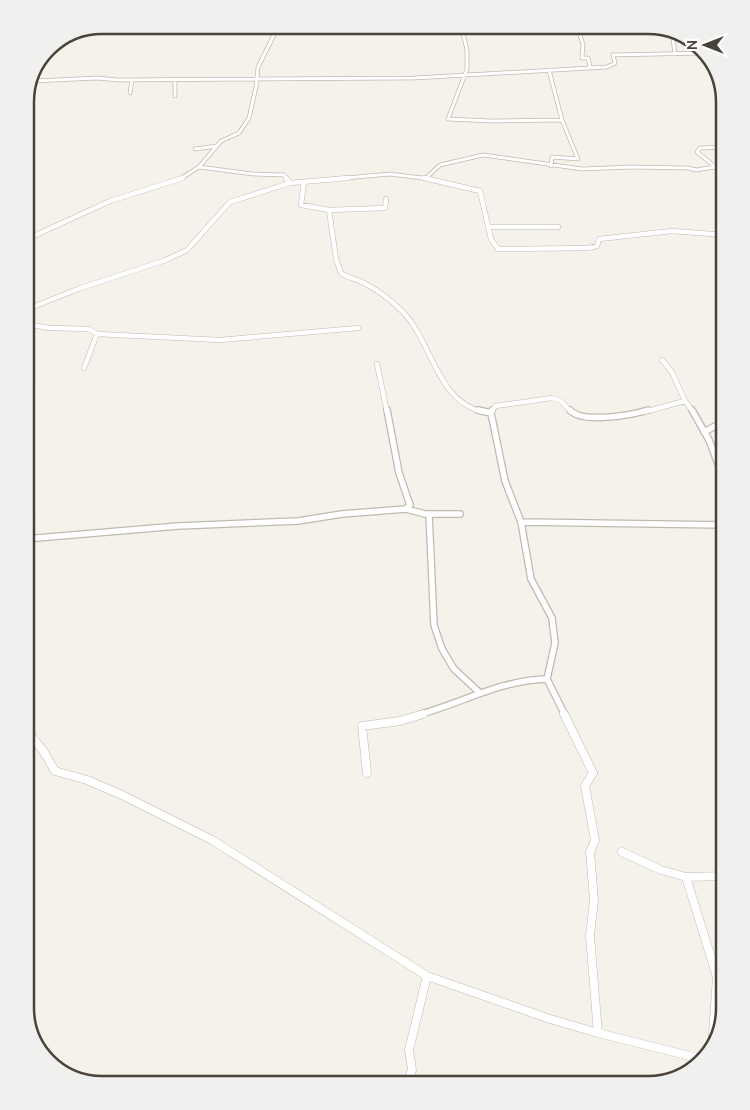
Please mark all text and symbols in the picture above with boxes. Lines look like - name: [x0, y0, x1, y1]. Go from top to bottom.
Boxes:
- north arrow: [680, 20, 730, 70]
- text: N: [684, 40, 700, 50]

